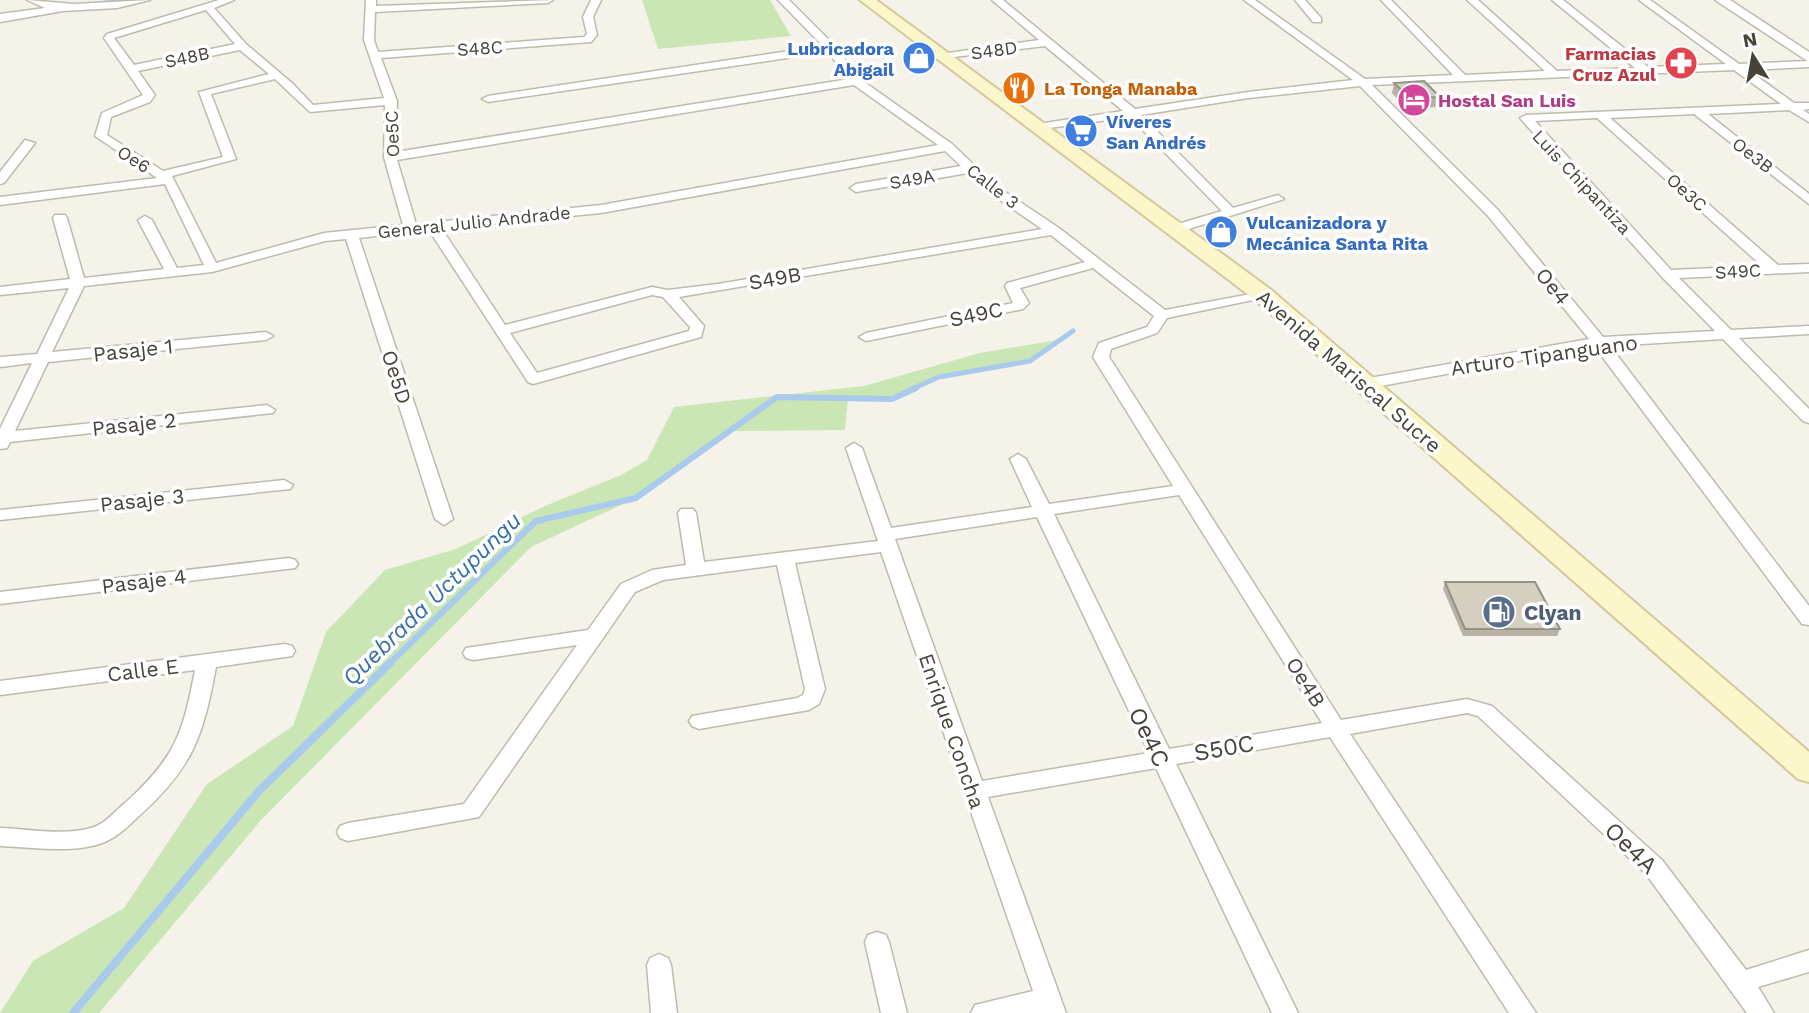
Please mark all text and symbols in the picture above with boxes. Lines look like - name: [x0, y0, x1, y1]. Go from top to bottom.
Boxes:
- north arrow: [1718, 21, 1788, 91]
- text: N: [1741, 27, 1759, 52]
- street label: S48C: [456, 36, 504, 60]
- street label: S48D: [969, 36, 1019, 64]
- place label: Lubricadora Abigail: [787, 38, 895, 80]
- shop icon: Lubricadora Abigail: [900, 39, 938, 77]
- street label: S48B: [163, 42, 211, 72]
- place label: Farmacias Cruz Azul: [1565, 43, 1656, 85]
- pharmacy icon: Farmacias Cruz Azul: [1662, 44, 1700, 82]
- restaurant icon: La Tonga Manaba: [1000, 69, 1038, 107]
- place label: La Tonga Manaba: [1044, 78, 1198, 99]
- hotel icon: Hostal San Luis: [1395, 81, 1433, 119]
- place label: Hostal San Luis: [1438, 90, 1576, 111]
- street label: Oe5C: [381, 110, 403, 158]
- place label: Víveres San Andrés: [1106, 111, 1207, 153]
- supermarket icon: Víveres San Andrés: [1062, 112, 1100, 150]
- street label: Luis Chipantiza: [1528, 125, 1636, 239]
- street label: Oe3B: [1728, 133, 1778, 177]
- street label: Oe6: [114, 141, 154, 177]
- street label: Calle 3: [963, 159, 1023, 213]
- street label: S49A: [888, 165, 936, 193]
- street label: Oe3C: [1663, 169, 1711, 215]
- street label: General Julio Andrade: [377, 201, 571, 243]
- place label: Vulcanizadora y Mecánica Santa Rita: [1246, 212, 1428, 254]
- shop icon: Vulcanizadora y Mecánica Santa Rita: [1202, 213, 1240, 251]
- street label: S49C: [1714, 259, 1762, 283]
- street label: S49B: [747, 261, 803, 295]
- street label: Oe4: [1530, 262, 1576, 310]
- street label: Avenida Mariscal Sucre: [1252, 284, 1446, 458]
- street label: S49C: [947, 296, 1005, 332]
- street label: Arturo Tipanguano: [1449, 329, 1639, 381]
- street label: Pasaje 1: [92, 333, 174, 367]
- street label: Oe5D: [377, 347, 417, 407]
- street label: Pasaje 2: [91, 407, 177, 441]
- street label: Pasaje 3: [99, 483, 185, 517]
- water label: Quebrada Uctupungu: [337, 507, 527, 691]
- street label: Pasaje 4: [100, 563, 188, 599]
- fuel station icon: Clyan: [1480, 593, 1518, 631]
- place label: Clyan: [1524, 600, 1582, 625]
- street label: Enrique Concha: [914, 650, 990, 812]
- street label: Oe4B: [1281, 652, 1331, 712]
- street label: Calle E: [106, 653, 180, 687]
- street label: Oe4C: [1123, 703, 1175, 771]
- street label: S50C: [1192, 729, 1256, 767]
- street label: Oe4A: [1599, 816, 1663, 880]

